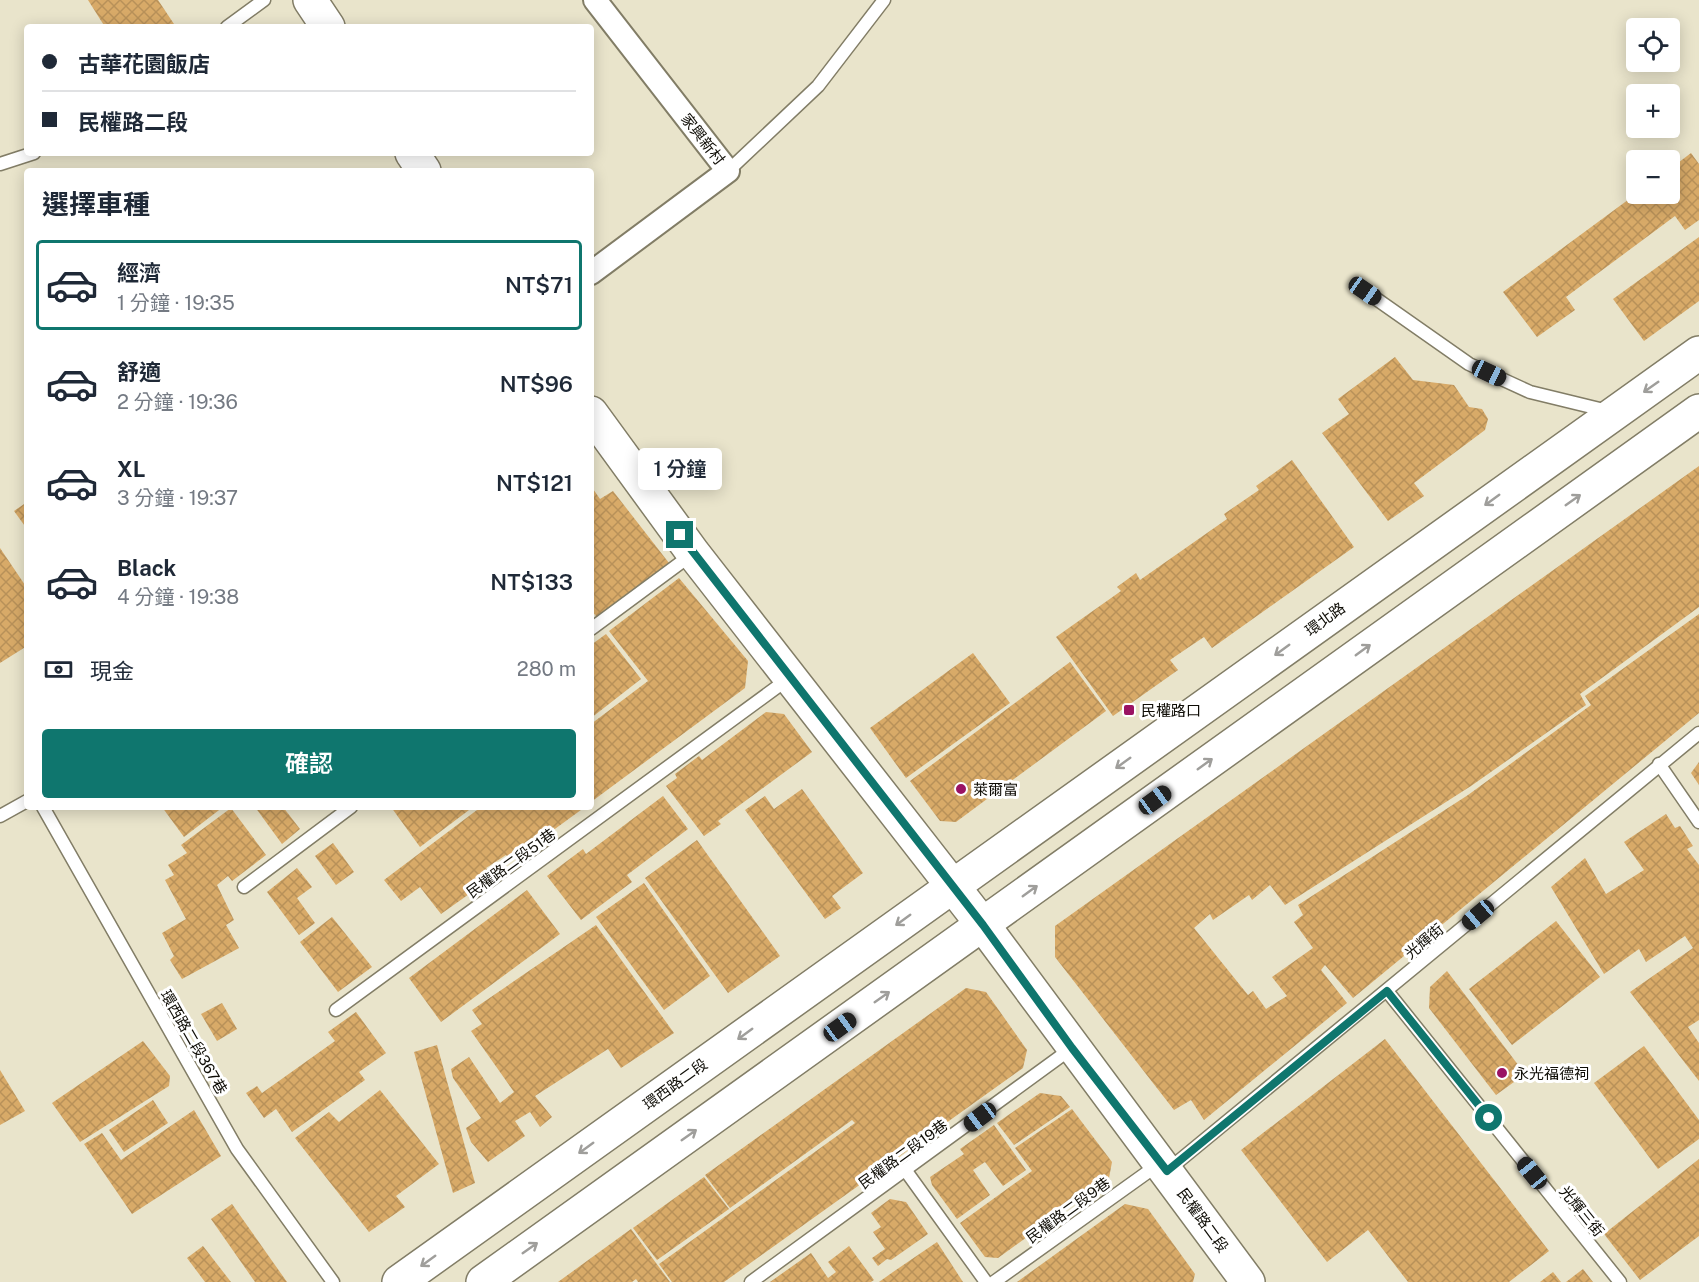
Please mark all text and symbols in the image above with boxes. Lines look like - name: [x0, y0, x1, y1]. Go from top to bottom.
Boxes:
- map controls: [1626, 18, 1680, 204]
- button: locate: [1626, 18, 1680, 72]
- text: 古華花園飯店: [78, 51, 210, 77]
- button: +: [1626, 84, 1680, 138]
- text: 民權路二段: [78, 109, 188, 135]
- street label: 家興新村: [678, 110, 728, 168]
- button: −: [1626, 150, 1680, 204]
- text: 選擇車種: [42, 188, 150, 220]
- icon: car: [45, 258, 99, 312]
- text: 經濟: [117, 260, 161, 286]
- text: NT$71: [505, 272, 573, 298]
- car: [1345, 273, 1385, 309]
- text: 1 分鐘 · 19:35: [117, 291, 235, 315]
- icon: car: [45, 357, 99, 411]
- car: [1469, 357, 1509, 389]
- text: 舒適: [117, 359, 161, 385]
- text: NT$96: [500, 371, 573, 397]
- one-way arrow: [1644, 381, 1660, 393]
- text: 2 分鐘 · 19:36: [117, 390, 238, 414]
- callout: 1 分鐘: [638, 448, 722, 490]
- icon: car: [45, 456, 99, 510]
- text: XL: [117, 456, 145, 482]
- text: 1 分鐘: [653, 457, 707, 481]
- text: NT$121: [496, 470, 573, 496]
- text: 3 分鐘 · 19:37: [117, 486, 238, 510]
- one-way arrow: [1485, 494, 1501, 506]
- one-way arrow: [1564, 494, 1581, 506]
- route end: [666, 521, 693, 548]
- icon: car: [45, 555, 99, 609]
- text: Black: [117, 555, 176, 581]
- text: NT$133: [490, 569, 573, 595]
- text: 4 分鐘 · 19:38: [117, 585, 239, 609]
- street label: 環北路: [1302, 599, 1348, 639]
- one-way arrow: [1275, 644, 1291, 656]
- one-way arrow: [1355, 644, 1371, 656]
- icon: cash: [42, 653, 75, 686]
- text: 280 m: [517, 657, 576, 681]
- text: 現金: [90, 658, 134, 684]
- place label: 民權路口: [1141, 702, 1201, 719]
- marker: 民權路口: [1122, 703, 1136, 717]
- button: 確認: [42, 729, 576, 798]
- one-way arrow: [1116, 757, 1132, 769]
- one-way arrow: [1197, 758, 1213, 770]
- place label: 萊爾富: [973, 781, 1018, 798]
- marker: 萊爾富: [954, 782, 968, 796]
- car: [1135, 782, 1175, 818]
- street label: 民權路二段51巷: [463, 825, 559, 901]
- one-way arrow: [1022, 885, 1038, 897]
- car: [1458, 897, 1498, 933]
- one-way arrow: [896, 914, 912, 927]
- street label: 光輝街: [1401, 920, 1447, 962]
- street label: 環西路二段367巷: [157, 987, 231, 1097]
- one-way arrow: [874, 991, 890, 1003]
- car: [820, 1009, 860, 1045]
- one-way arrow: [737, 1028, 753, 1040]
- street label: 環西路二段: [640, 1055, 710, 1113]
- place label: 永光福德祠: [1514, 1065, 1589, 1082]
- marker: 永光福德祠: [1495, 1066, 1509, 1080]
- car: [960, 1099, 1000, 1135]
- route start: [1475, 1104, 1502, 1131]
- street label: 民權路二段19巷: [855, 1116, 951, 1192]
- one-way arrow: [681, 1129, 697, 1141]
- one-way arrow: [579, 1141, 595, 1154]
- car: [1514, 1153, 1550, 1193]
- street label: 民權路二段9巷: [1023, 1174, 1113, 1246]
- street label: 光輝三街: [1557, 1182, 1607, 1240]
- street label: 民權路二段: [1174, 1185, 1232, 1255]
- one-way arrow: [522, 1242, 538, 1254]
- one-way arrow: [420, 1255, 436, 1267]

